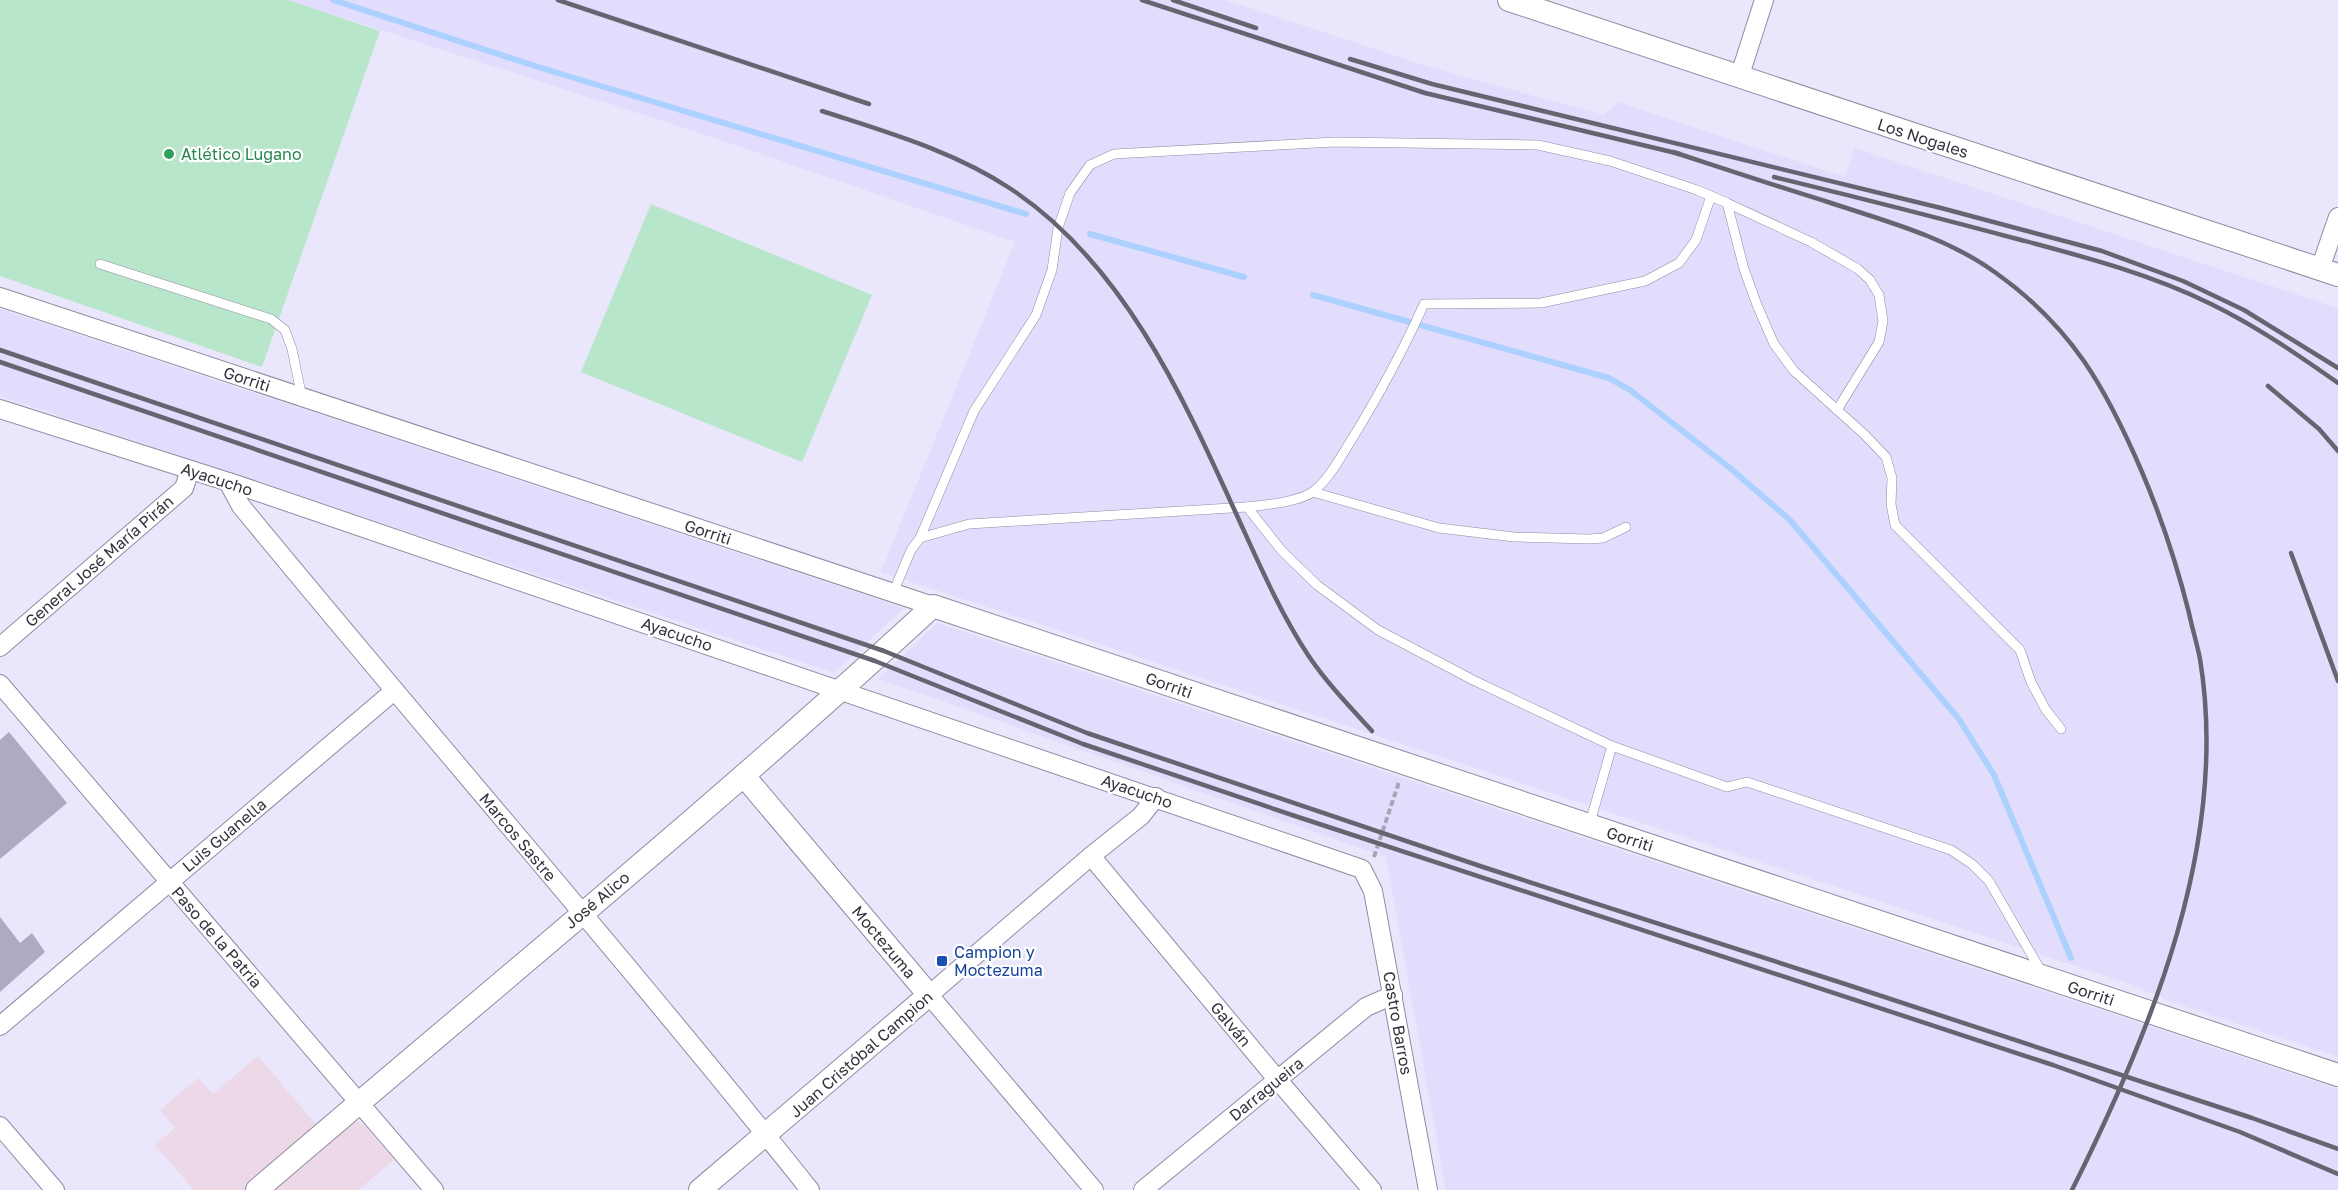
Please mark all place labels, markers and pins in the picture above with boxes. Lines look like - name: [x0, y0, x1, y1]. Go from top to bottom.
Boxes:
- place label: Atlético Lugano: [181, 144, 302, 164]
- marker: Atlético Lugano: [162, 147, 176, 161]
- place label: Campion y Moctezuma: [954, 942, 1043, 980]
- marker: Campion y Moctezuma: [935, 954, 949, 968]

